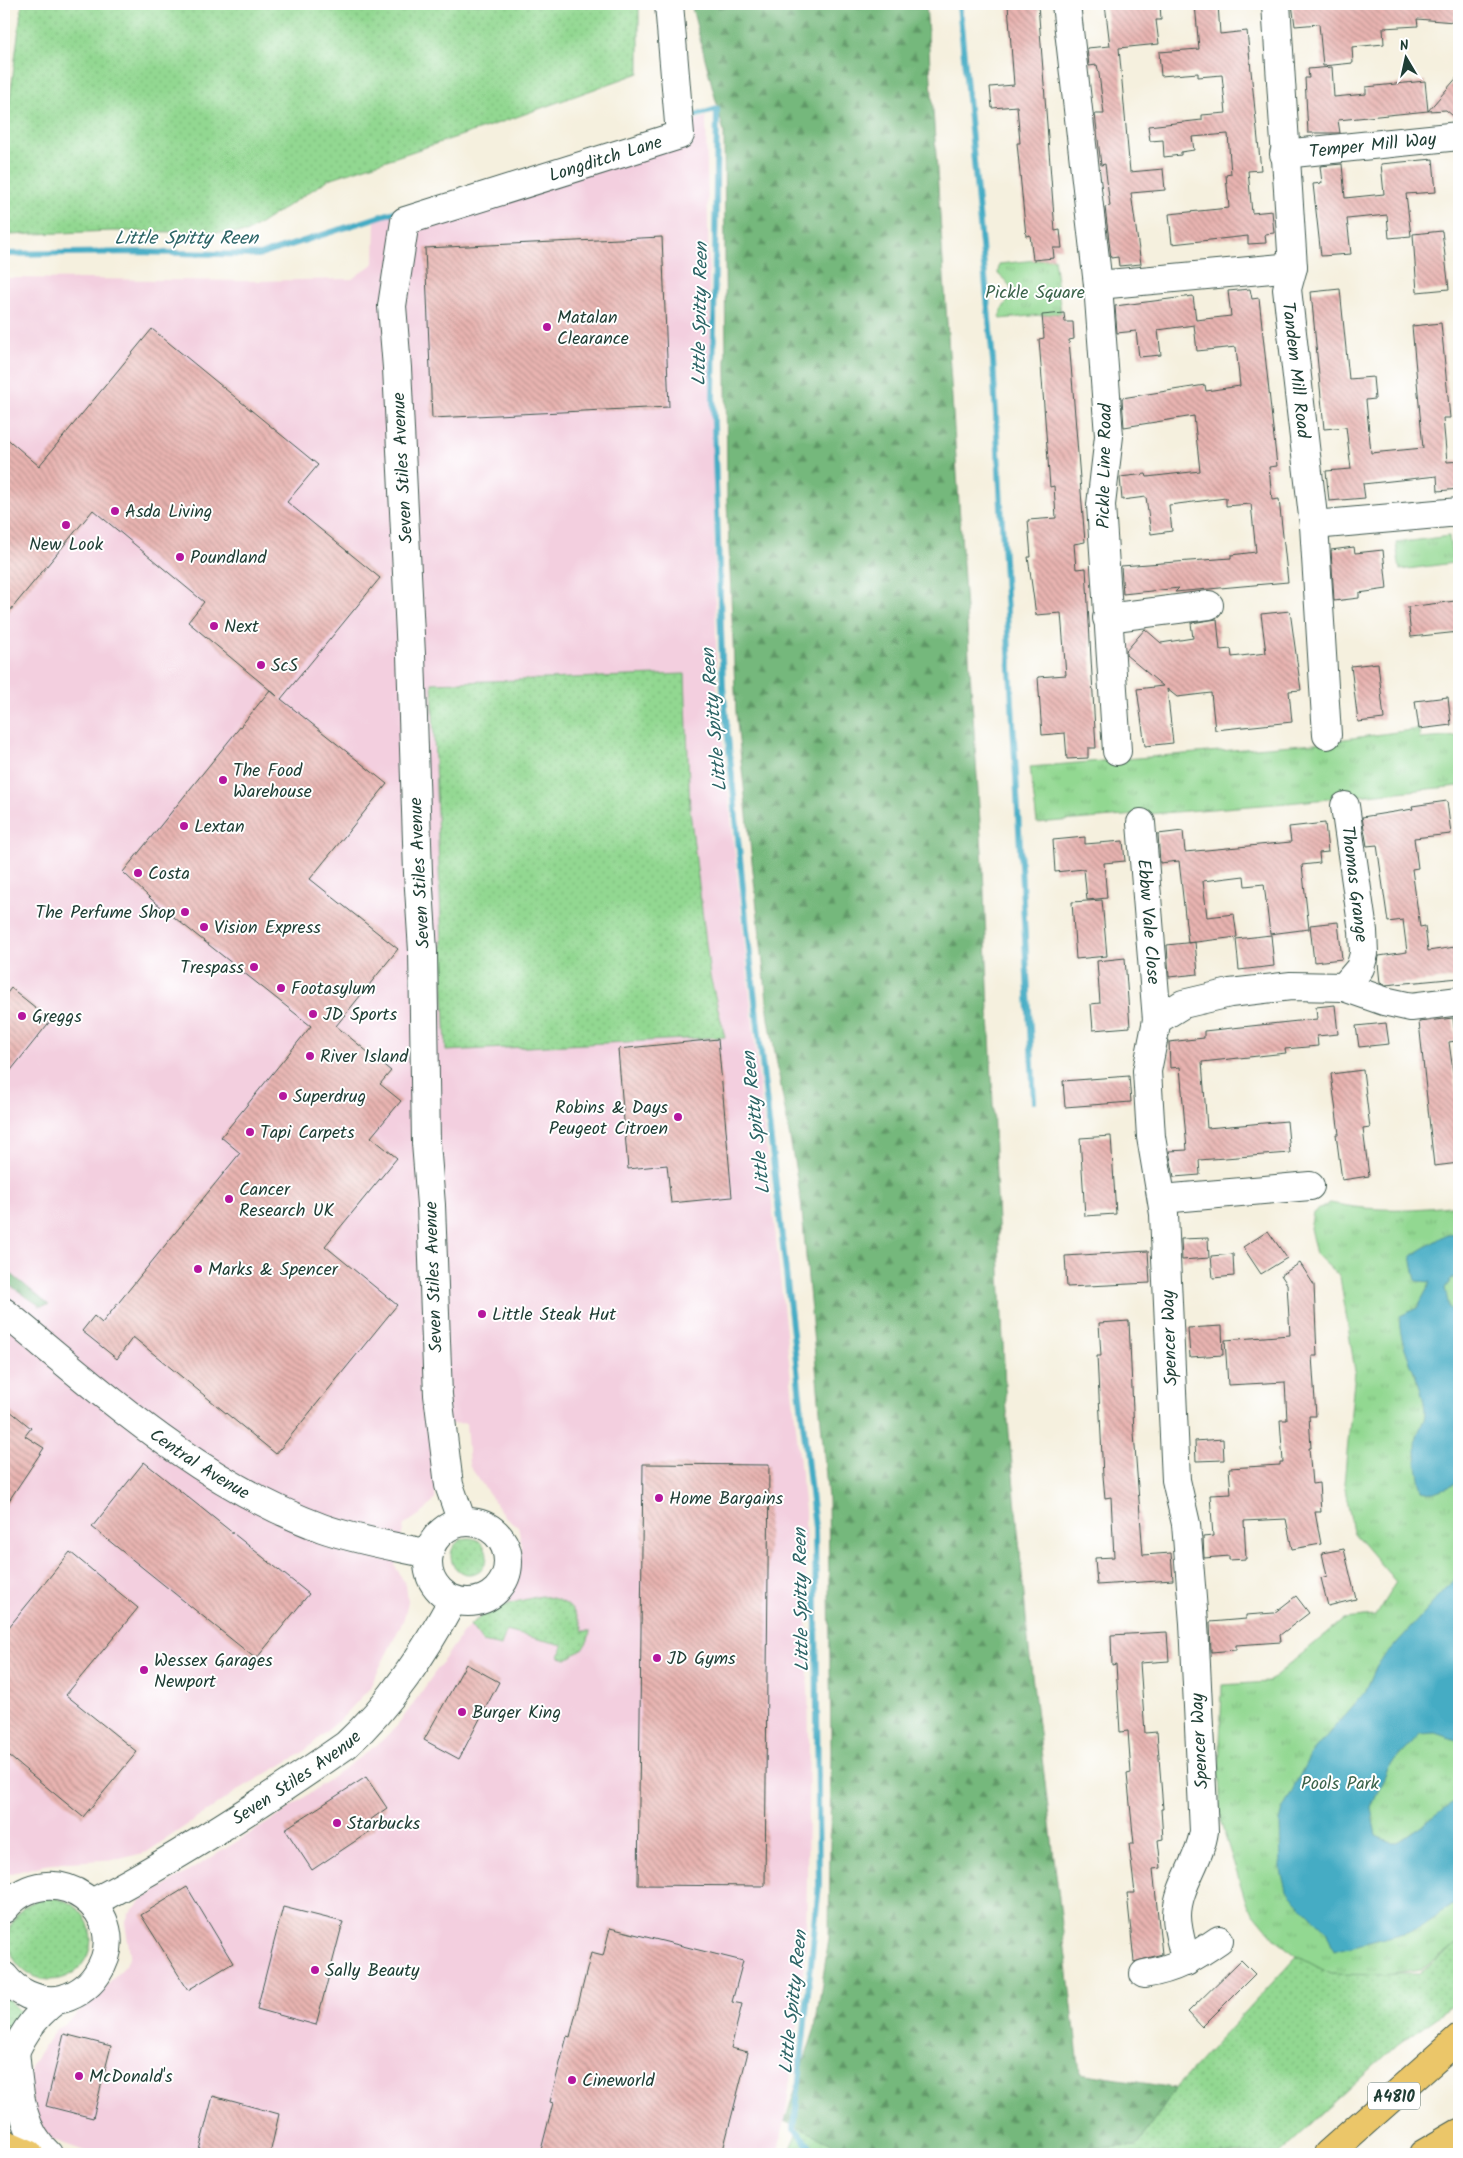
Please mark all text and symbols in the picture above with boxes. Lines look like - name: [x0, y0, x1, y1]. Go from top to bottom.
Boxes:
- north arrow: [1380, 32, 1430, 82]
- text: N: [1398, 35, 1410, 58]
- street label: Temper Mill Way: [1308, 125, 1438, 167]
- street label: Longditch Lane: [546, 128, 666, 191]
- water label: Little Spitty Reen: [114, 224, 260, 254]
- water label: Little Spitty Reen: [685, 240, 717, 386]
- park label: Pickle Square: [985, 279, 1085, 308]
- street label: Tandem Mill Road: [1273, 301, 1317, 441]
- place label: Matalan Clearance: [557, 304, 629, 354]
- marker: Matalan Clearance: [541, 321, 553, 333]
- street label: Seven Stiles Avenue: [385, 392, 422, 544]
- street label: Pickle Line Road: [1090, 402, 1121, 529]
- place label: Asda Living: [125, 498, 212, 527]
- marker: Asda Living: [109, 505, 121, 517]
- marker: New Look: [60, 519, 72, 531]
- place label: New Look: [29, 531, 104, 560]
- place label: Poundland: [190, 544, 268, 573]
- marker: Poundland: [174, 551, 186, 563]
- place label: Next: [224, 613, 260, 642]
- marker: Next: [208, 620, 220, 632]
- water label: Little Spitty Reen: [694, 645, 736, 793]
- place label: ScS: [271, 652, 299, 681]
- marker: ScS: [255, 659, 267, 671]
- place label: The Food Warehouse: [233, 757, 312, 807]
- marker: The Food Warehouse: [217, 774, 229, 786]
- street label: Seven Stiles Avenue: [402, 797, 439, 949]
- place label: Lextan: [194, 813, 245, 842]
- marker: Lextan: [178, 820, 190, 832]
- street label: Thomas Grange: [1332, 824, 1375, 944]
- street label: Ebbw Vale Close: [1128, 858, 1167, 986]
- place label: Costa: [148, 860, 190, 889]
- marker: Costa: [132, 867, 144, 879]
- place label: The Perfume Shop: [36, 899, 175, 928]
- marker: The Perfume Shop: [179, 906, 191, 918]
- place label: Vision Express: [214, 914, 321, 943]
- marker: Vision Express: [198, 921, 210, 933]
- place label: Trespass: [180, 954, 244, 983]
- marker: Trespass: [248, 961, 260, 973]
- place label: Footasylum: [291, 975, 376, 1004]
- marker: Footasylum: [275, 982, 287, 994]
- place label: JD Sports: [323, 1001, 397, 1030]
- place label: Greggs: [32, 1003, 82, 1032]
- marker: JD Sports: [307, 1008, 319, 1020]
- marker: Greggs: [16, 1010, 28, 1022]
- place label: River Island: [320, 1043, 409, 1072]
- water label: Little Spitty Reen: [734, 1048, 779, 1196]
- marker: River Island: [304, 1050, 316, 1062]
- place label: Superdrug: [293, 1083, 366, 1112]
- marker: Superdrug: [277, 1090, 289, 1102]
- place label: Robins & Days Peugeot Citroen: [549, 1094, 668, 1144]
- marker: Robins & Days Peugeot Citroen: [672, 1111, 684, 1123]
- place label: Tapi Carpets: [260, 1119, 355, 1148]
- marker: Tapi Carpets: [244, 1126, 256, 1138]
- place label: Cancer Research UK: [239, 1176, 334, 1226]
- marker: Cancer Research UK: [223, 1193, 235, 1205]
- street label: Seven Stiles Avenue: [417, 1201, 452, 1353]
- place label: Marks & Spencer: [208, 1256, 339, 1285]
- marker: Marks & Spencer: [192, 1263, 204, 1275]
- street label: Spencer Way: [1154, 1289, 1187, 1386]
- place label: Little Steak Hut: [492, 1301, 617, 1330]
- marker: Little Steak Hut: [476, 1308, 488, 1320]
- street label: Central Avenue: [143, 1422, 255, 1508]
- place label: Home Bargains: [669, 1485, 784, 1514]
- marker: Home Bargains: [653, 1492, 665, 1504]
- water label: Little Spitty Reen: [786, 1526, 818, 1672]
- place label: JD Gyms: [667, 1645, 736, 1674]
- place label: Wessex Garages Newport: [154, 1647, 273, 1697]
- marker: JD Gyms: [651, 1652, 663, 1664]
- marker: Wessex Garages Newport: [138, 1664, 150, 1676]
- street label: Spencer Way: [1183, 1692, 1217, 1790]
- place label: Burger King: [472, 1699, 561, 1728]
- marker: Burger King: [456, 1706, 468, 1718]
- street label: Seven Stiles Avenue: [227, 1724, 369, 1834]
- park label: Pools Park: [1301, 1770, 1380, 1799]
- place label: Starbucks: [347, 1810, 420, 1839]
- marker: Starbucks: [331, 1817, 343, 1829]
- water label: Little Spitty Reen: [772, 1927, 817, 2075]
- place label: Sally Beauty: [325, 1957, 420, 1986]
- marker: Sally Beauty: [309, 1964, 321, 1976]
- place label: McDonald's: [89, 2063, 173, 2092]
- place label: Cineworld: [582, 2067, 655, 2096]
- marker: McDonald's: [73, 2070, 85, 2082]
- marker: Cineworld: [566, 2074, 578, 2086]
- road number: A4810: [1368, 2082, 1420, 2110]

